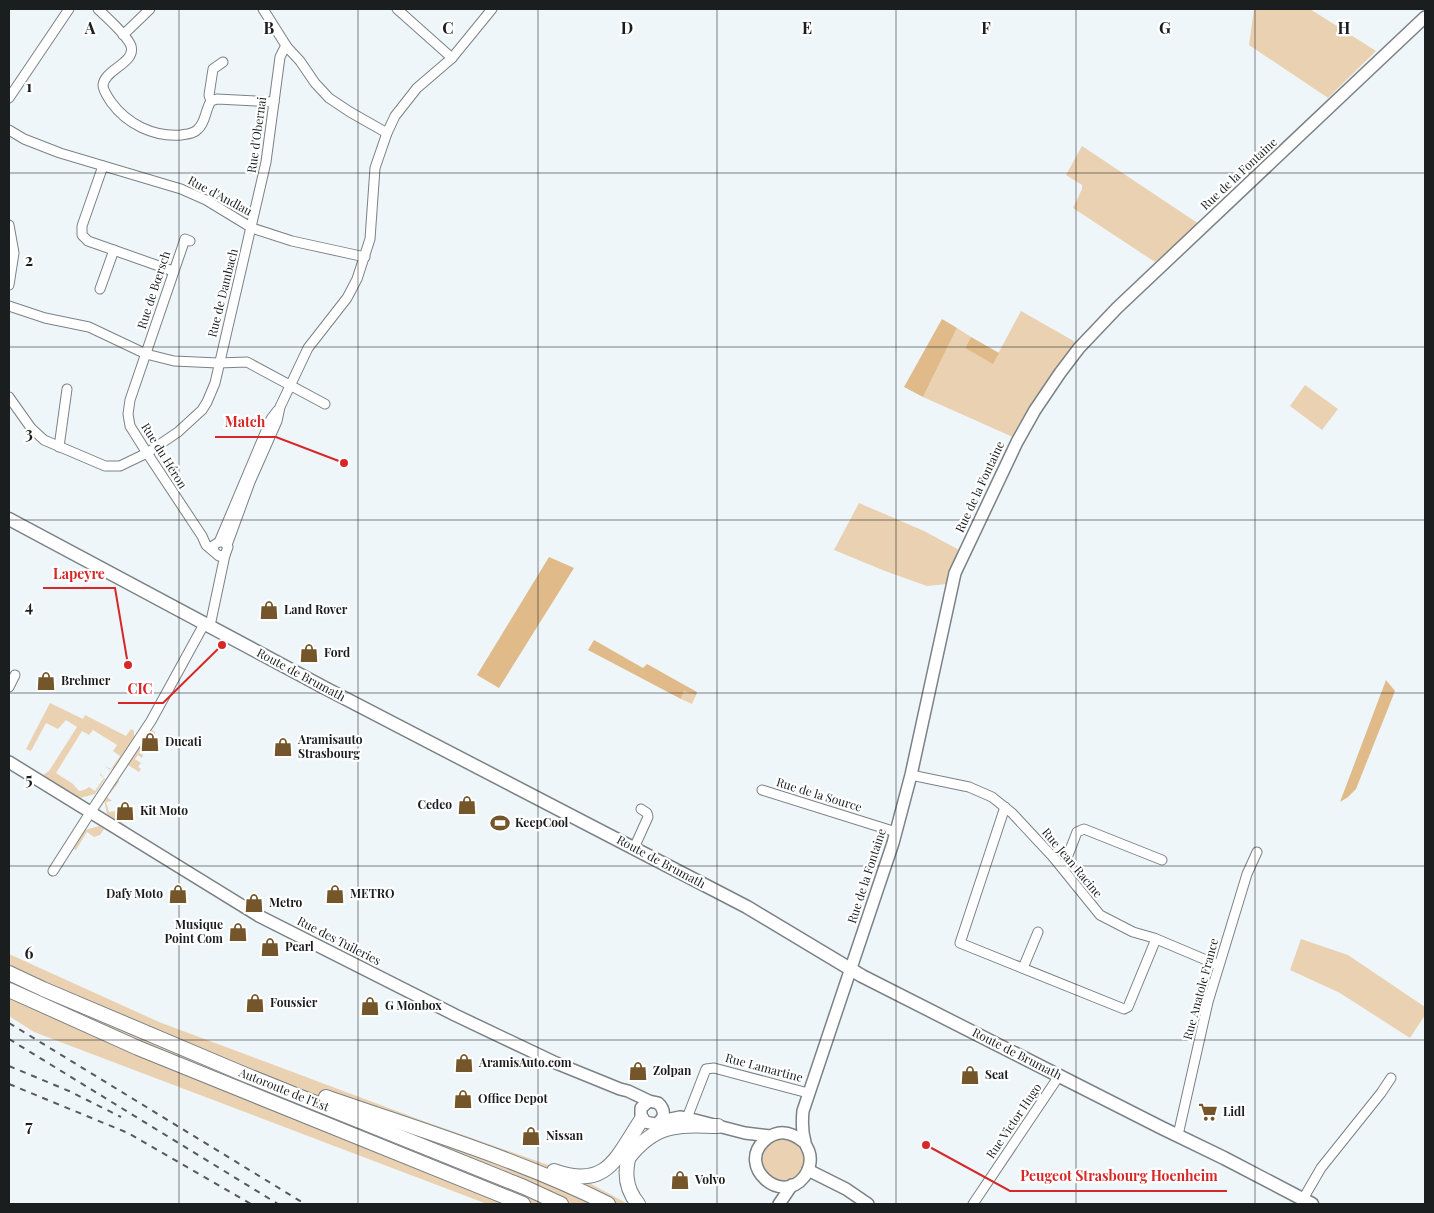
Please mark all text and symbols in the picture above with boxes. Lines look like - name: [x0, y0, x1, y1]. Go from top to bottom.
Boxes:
- text: A: [84, 17, 96, 38]
- text: B: [264, 17, 275, 38]
- text: C: [442, 17, 454, 38]
- text: D: [621, 17, 633, 38]
- text: E: [802, 17, 812, 38]
- text: F: [981, 17, 991, 38]
- text: G: [1159, 17, 1171, 38]
- text: H: [1338, 17, 1351, 38]
- text: 1: [26, 75, 32, 96]
- street label: Rue d'Obernai: [243, 95, 269, 174]
- street label: Rue de la Fontaine: [1197, 134, 1280, 213]
- street label: Rue d'Andlau: [186, 172, 255, 219]
- street label: Rue de Dambach: [203, 247, 241, 339]
- text: 2: [25, 249, 33, 270]
- street label: Rue de Bœrsch: [133, 249, 173, 331]
- callout: Match: [215, 408, 276, 437]
- text: Match: [225, 412, 266, 431]
- street label: Rue du Héron: [138, 420, 191, 491]
- text: 3: [25, 422, 33, 443]
- street label: Rue de la Fontaine: [951, 438, 1007, 535]
- callout: Lapeyre: [43, 559, 115, 588]
- text: Lapeyre: [53, 564, 105, 583]
- text: 4: [25, 595, 33, 616]
- shop icon: Land Rover: [258, 599, 280, 621]
- place label: Land Rover: [284, 601, 348, 617]
- shop icon: Ford: [298, 642, 320, 664]
- street label: Route de Brumath: [254, 644, 349, 704]
- place label: Ford: [324, 644, 350, 660]
- shop icon: Brehmer: [35, 670, 57, 692]
- place label: Brehmer: [61, 672, 111, 688]
- callout: CIC: [118, 674, 163, 703]
- text: CIC: [128, 679, 153, 698]
- shop icon: Ducati: [139, 731, 161, 753]
- place label: Aramisauto Strasbourg: [297, 731, 363, 761]
- place label: Ducati: [165, 733, 202, 749]
- shop icon: Aramisauto Strasbourg: [272, 736, 294, 758]
- text: 5: [25, 768, 33, 789]
- street label: Rue de la Source: [775, 773, 864, 815]
- shop icon: Cedeo: [456, 794, 478, 816]
- place label: Cedeo: [417, 796, 452, 812]
- shop icon: Kit Moto: [114, 800, 136, 822]
- place label: Kit Moto: [140, 802, 188, 818]
- sports icon: KeepCool: [489, 812, 511, 834]
- place label: KeepCool: [515, 814, 569, 830]
- street label: Rue Jean Racine: [1039, 824, 1107, 900]
- street label: Rue de la Fontaine: [843, 826, 889, 925]
- street label: Route de Brumath: [614, 831, 709, 891]
- shop icon: Dafy Moto: [167, 883, 189, 905]
- shop icon: METRO: [324, 883, 346, 905]
- place label: Dafy Moto: [106, 885, 163, 901]
- place label: METRO: [350, 885, 395, 901]
- shop icon: Metro: [243, 892, 265, 914]
- place label: Metro: [269, 894, 303, 910]
- street label: Rue des Tuileries: [295, 912, 384, 968]
- place label: Musique Point Com: [165, 916, 223, 946]
- shop icon: Musique Point Com: [227, 921, 249, 943]
- shop icon: Pearl: [259, 936, 281, 958]
- street label: Rue Anatole France: [1179, 936, 1221, 1041]
- place label: Pearl: [285, 938, 314, 954]
- text: 6: [25, 942, 34, 963]
- shop icon: Foussier: [244, 992, 266, 1014]
- place label: Foussier: [270, 994, 318, 1010]
- shop icon: G Monbox: [359, 995, 381, 1017]
- place label: G Monbox: [385, 997, 442, 1013]
- street label: Route de Brumath: [970, 1024, 1065, 1083]
- street label: Rue Lamartine: [724, 1049, 805, 1085]
- shop icon: AramisAuto.com: [453, 1052, 475, 1074]
- place label: AramisAuto.com: [478, 1054, 572, 1070]
- shop icon: Zolpan: [627, 1060, 649, 1082]
- place label: Zolpan: [653, 1062, 692, 1078]
- street label: Autoroute de l’Est: [236, 1063, 333, 1115]
- shop icon: Seat: [959, 1064, 981, 1086]
- place label: Seat: [985, 1066, 1009, 1082]
- street label: Rue Victor Hugo: [982, 1079, 1045, 1161]
- shop icon: Office Depot: [452, 1088, 474, 1110]
- place label: Office Depot: [478, 1090, 548, 1106]
- supermarket icon: Lidl: [1197, 1101, 1219, 1123]
- place label: Lidl: [1223, 1103, 1245, 1119]
- text: 7: [25, 1115, 33, 1136]
- shop icon: Nissan: [520, 1125, 542, 1147]
- place label: Nissan: [546, 1127, 584, 1143]
- callout: Peugeot Strasbourg Hoenheim: [1010, 1162, 1227, 1191]
- text: Peugeot Strasbourg Hoenheim: [1020, 1166, 1218, 1185]
- shop icon: Volvo: [669, 1169, 691, 1191]
- place label: Volvo: [694, 1171, 726, 1187]

